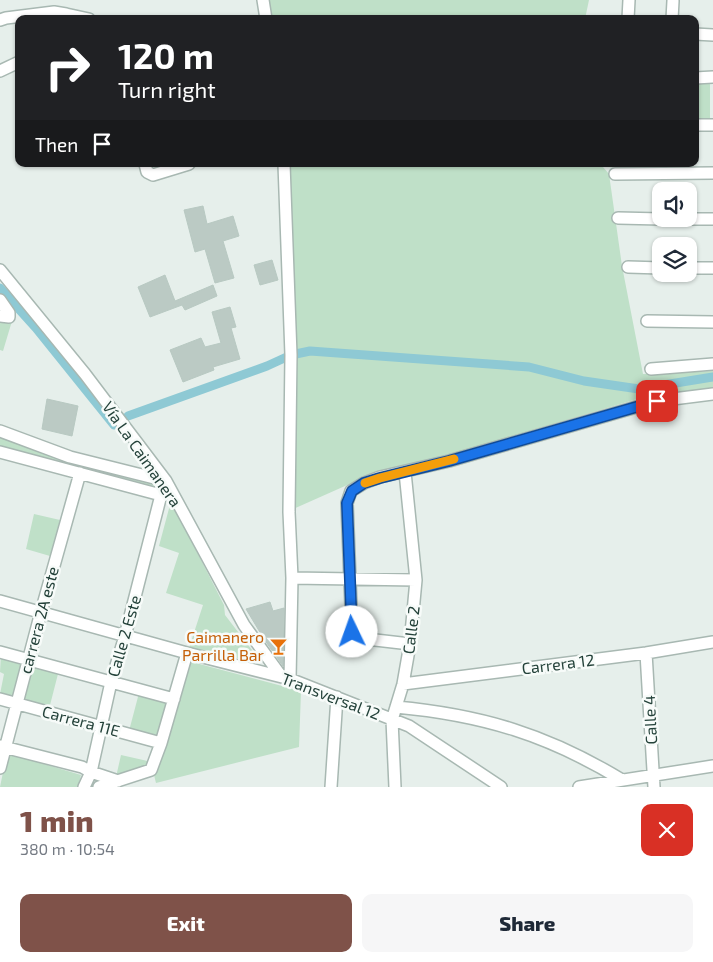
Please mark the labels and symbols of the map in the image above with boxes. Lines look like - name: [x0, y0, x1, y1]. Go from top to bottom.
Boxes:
- pin: [636, 380, 678, 422]
- street label: Vía La Caimanera: [99, 397, 186, 510]
- street label: carrera 2A este: [15, 564, 62, 676]
- street label: Calle 2 Este: [103, 593, 144, 679]
- position arrow: [325, 605, 377, 657]
- street label: Calle 2: [398, 605, 423, 655]
- place label: Caimanero Parrilla Bar: [182, 627, 265, 664]
- bar icon: Caimanero Parrilla Bar: [268, 636, 288, 656]
- street label: Carrera 12: [520, 650, 595, 677]
- street label: Transversal 12: [279, 668, 383, 723]
- street label: Calle 4: [639, 695, 660, 745]
- street label: Carrera 11E: [40, 701, 122, 740]

